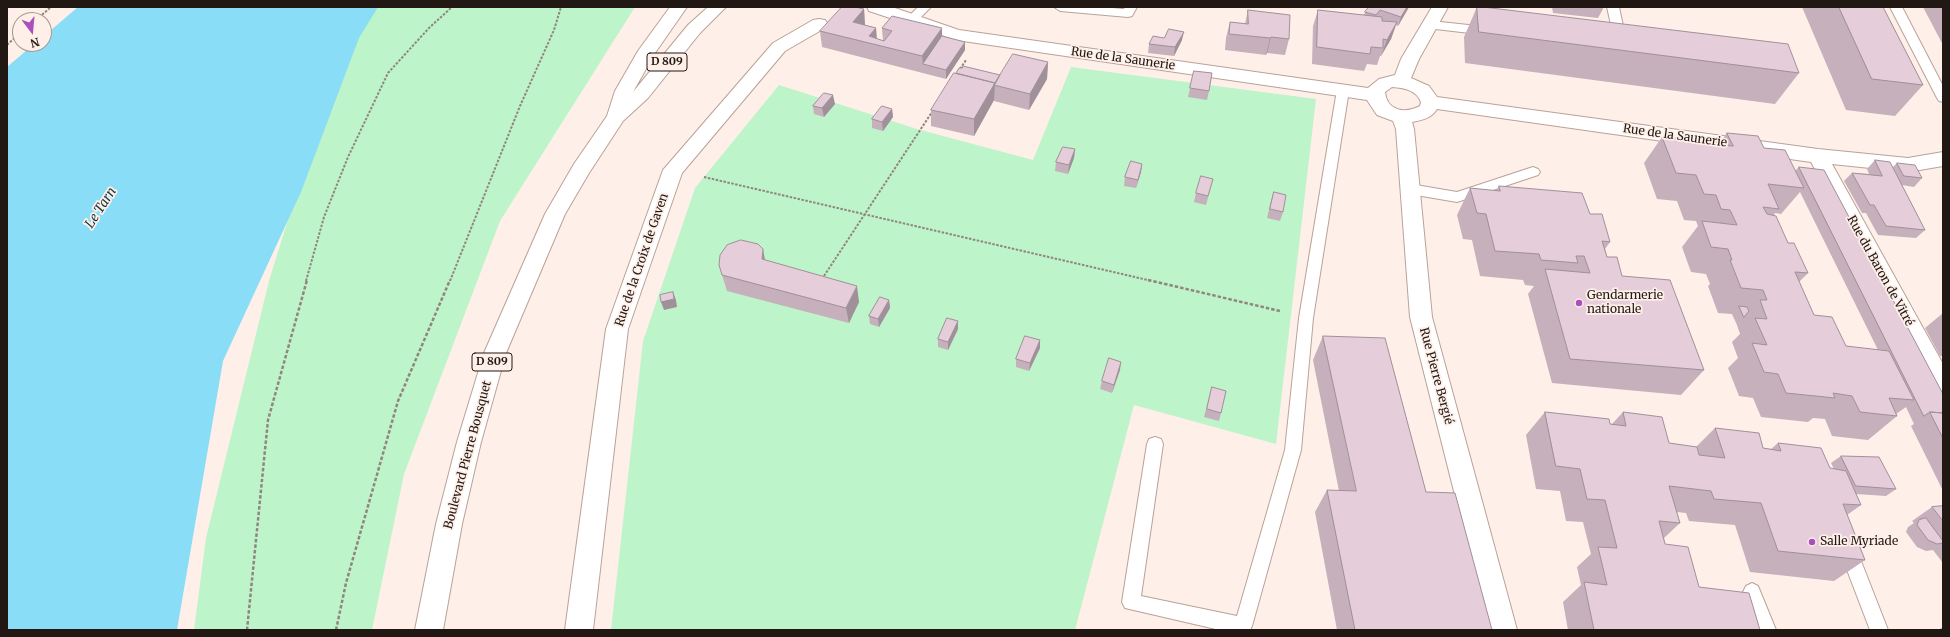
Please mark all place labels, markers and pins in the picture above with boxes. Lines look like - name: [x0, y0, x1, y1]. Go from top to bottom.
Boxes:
- place label: Gendarmerie nationale: [1587, 289, 1663, 317]
- marker: Gendarmerie nationale: [1574, 298, 1584, 308]
- place label: Salle Myriade: [1820, 535, 1898, 549]
- marker: Salle Myriade: [1807, 537, 1817, 547]

